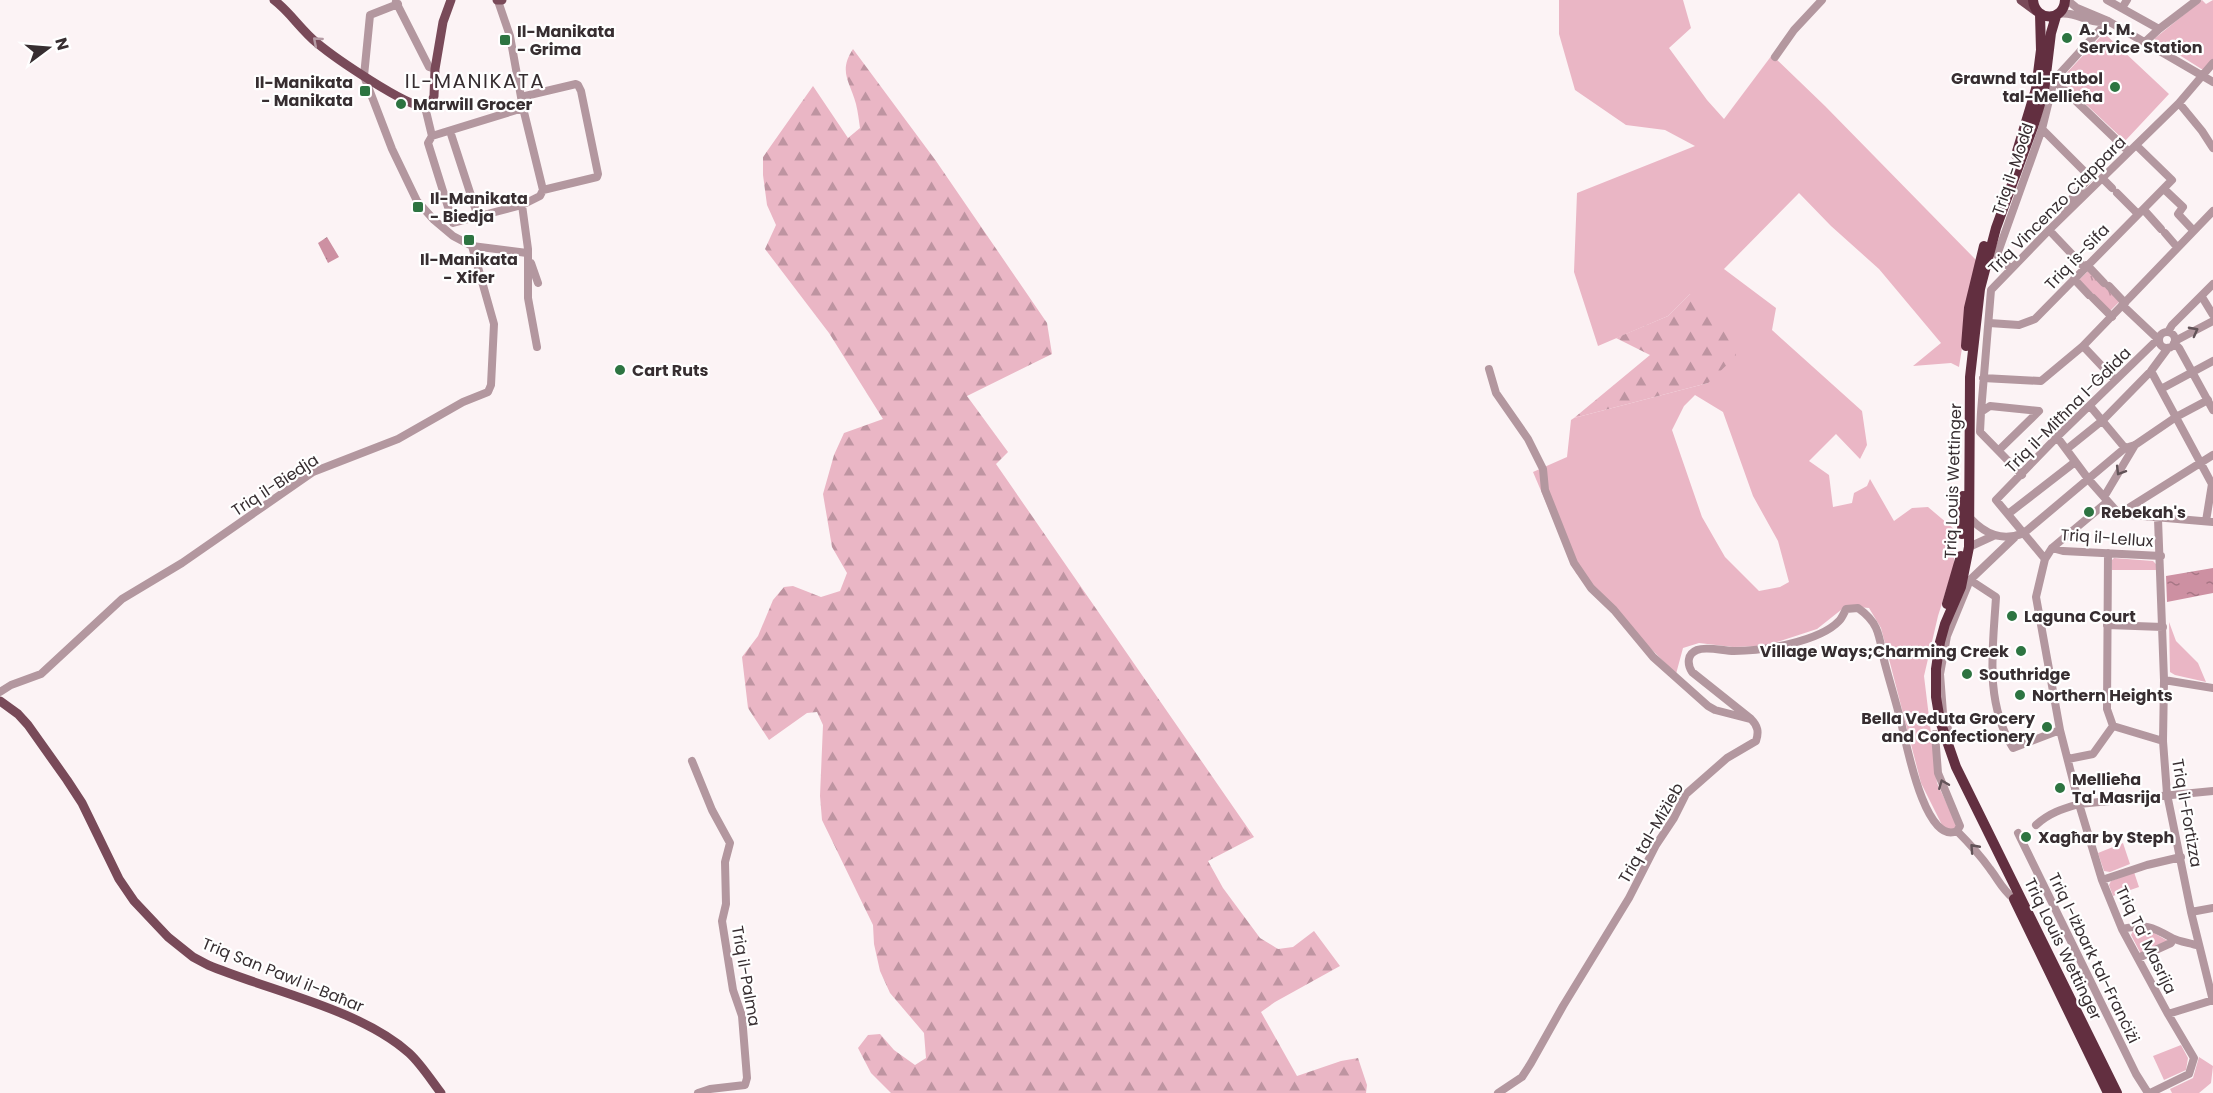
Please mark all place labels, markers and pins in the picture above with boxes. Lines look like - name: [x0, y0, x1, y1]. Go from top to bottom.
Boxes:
- place label: A. J. M. Service Station: [2079, 18, 2203, 59]
- place label: Il-Manikata - Grima: [517, 20, 615, 61]
- marker: A. J. M. Service Station: [2060, 31, 2074, 45]
- marker: Il-Manikata - Grima: [498, 33, 512, 47]
- place label: Grawnd tal-Futbol tal-Mellieħa: [1951, 67, 2103, 108]
- place label: Il-Manikata - Manikata: [255, 71, 353, 112]
- marker: Grawnd tal-Futbol tal-Mellieħa: [2108, 80, 2122, 94]
- marker: Il-Manikata - Manikata: [358, 84, 372, 98]
- place label: Marwill Grocer: [413, 93, 533, 116]
- marker: Marwill Grocer: [394, 97, 408, 111]
- place label: Il-Manikata - Biedja: [430, 187, 528, 228]
- marker: Il-Manikata - Biedja: [411, 200, 425, 214]
- marker: Il-Manikata - Xifer: [462, 233, 476, 247]
- place label: Il-Manikata - Xifer: [420, 248, 518, 289]
- place label: Cart Ruts: [632, 359, 709, 382]
- marker: Cart Ruts: [613, 363, 627, 377]
- place label: Rebekah's: [2101, 501, 2186, 524]
- marker: Rebekah's: [2082, 505, 2096, 519]
- place label: Laguna Court: [2024, 605, 2136, 628]
- marker: Laguna Court: [2005, 609, 2019, 623]
- place label: Village Ways;Charming Creek: [1760, 640, 2009, 663]
- marker: Village Ways;Charming Creek: [2014, 644, 2028, 658]
- place label: Southridge: [1979, 663, 2070, 686]
- marker: Southridge: [1960, 667, 1974, 681]
- place label: Northern Heights: [2032, 684, 2173, 707]
- marker: Northern Heights: [2013, 688, 2027, 702]
- place label: Bella Veduta Grocery and Confectionery: [1861, 707, 2036, 748]
- marker: Bella Veduta Grocery and Confectionery: [2040, 720, 2054, 734]
- place label: Mellieħa Ta' Masrija: [2072, 768, 2161, 809]
- marker: Mellieħa Ta' Masrija: [2053, 781, 2067, 795]
- place label: Xagħar by Steph: [2038, 826, 2174, 849]
- marker: Xagħar by Steph: [2019, 830, 2033, 844]

